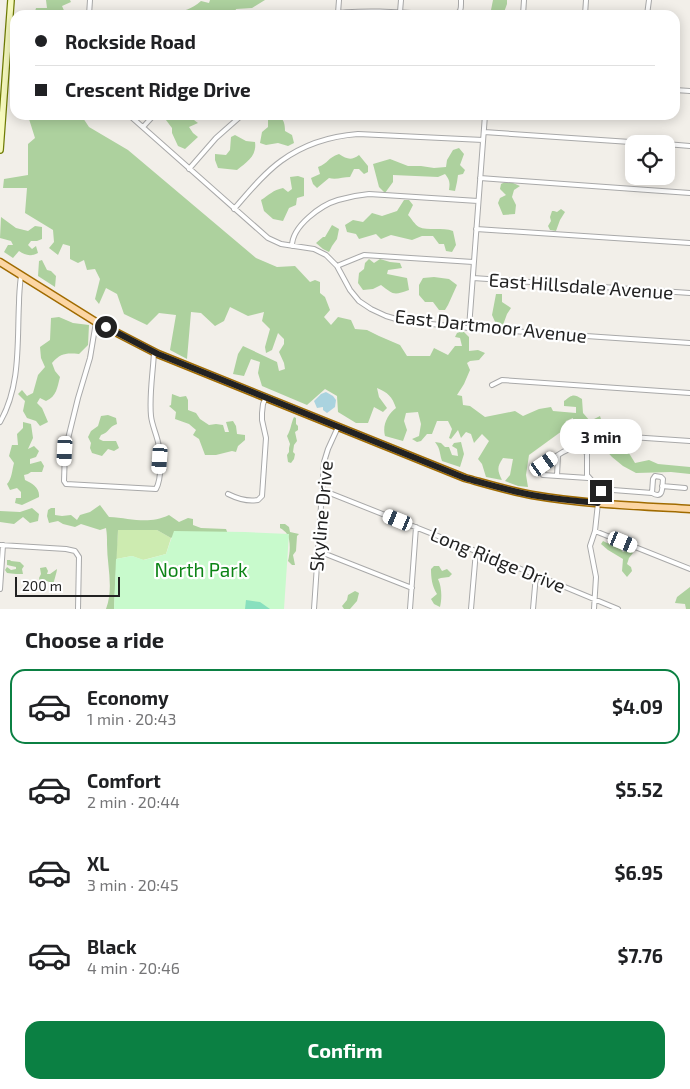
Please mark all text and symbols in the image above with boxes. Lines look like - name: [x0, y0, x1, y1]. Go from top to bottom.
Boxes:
- text: Rockside Road: [65, 30, 196, 53]
- text: Crescent Ridge Drive: [65, 78, 251, 101]
- map controls: [625, 135, 675, 185]
- button: locate: [625, 135, 675, 185]
- street label: East Hillsdale Avenue: [488, 268, 674, 303]
- street label: East Dartmoor Avenue: [394, 304, 588, 347]
- route start: [95, 316, 117, 338]
- callout: 3 min: [560, 418, 642, 454]
- text: 3 min: [581, 427, 621, 446]
- car: [56, 436, 73, 466]
- car: [151, 444, 168, 474]
- car: [527, 449, 560, 479]
- street label: Skyline Drive: [304, 460, 337, 572]
- route end: [590, 480, 612, 502]
- car: [381, 507, 414, 533]
- street label: Long Ridge Drive: [427, 522, 569, 597]
- car: [606, 529, 639, 555]
- park label: North Park: [154, 558, 248, 581]
- scale bar: [15, 574, 120, 597]
- text: 200 m: [22, 577, 62, 594]
- text: Choose a ride: [25, 626, 164, 652]
- icon: car: [27, 684, 72, 729]
- text: Economy: [87, 686, 169, 709]
- text: $4.09: [612, 695, 663, 718]
- text: 1 min · 20:43: [87, 709, 176, 728]
- icon: car: [27, 767, 72, 812]
- text: Comfort: [87, 769, 161, 792]
- text: $5.52: [615, 778, 663, 801]
- text: 2 min · 20:44: [87, 792, 180, 811]
- icon: car: [27, 850, 72, 895]
- text: XL: [87, 852, 109, 875]
- text: $6.95: [614, 861, 663, 884]
- text: 3 min · 20:45: [87, 875, 179, 894]
- icon: car: [27, 933, 72, 978]
- text: Black: [87, 935, 137, 958]
- text: $7.76: [617, 944, 663, 967]
- text: 4 min · 20:46: [87, 958, 180, 977]
- button: Confirm: [25, 1021, 665, 1079]

